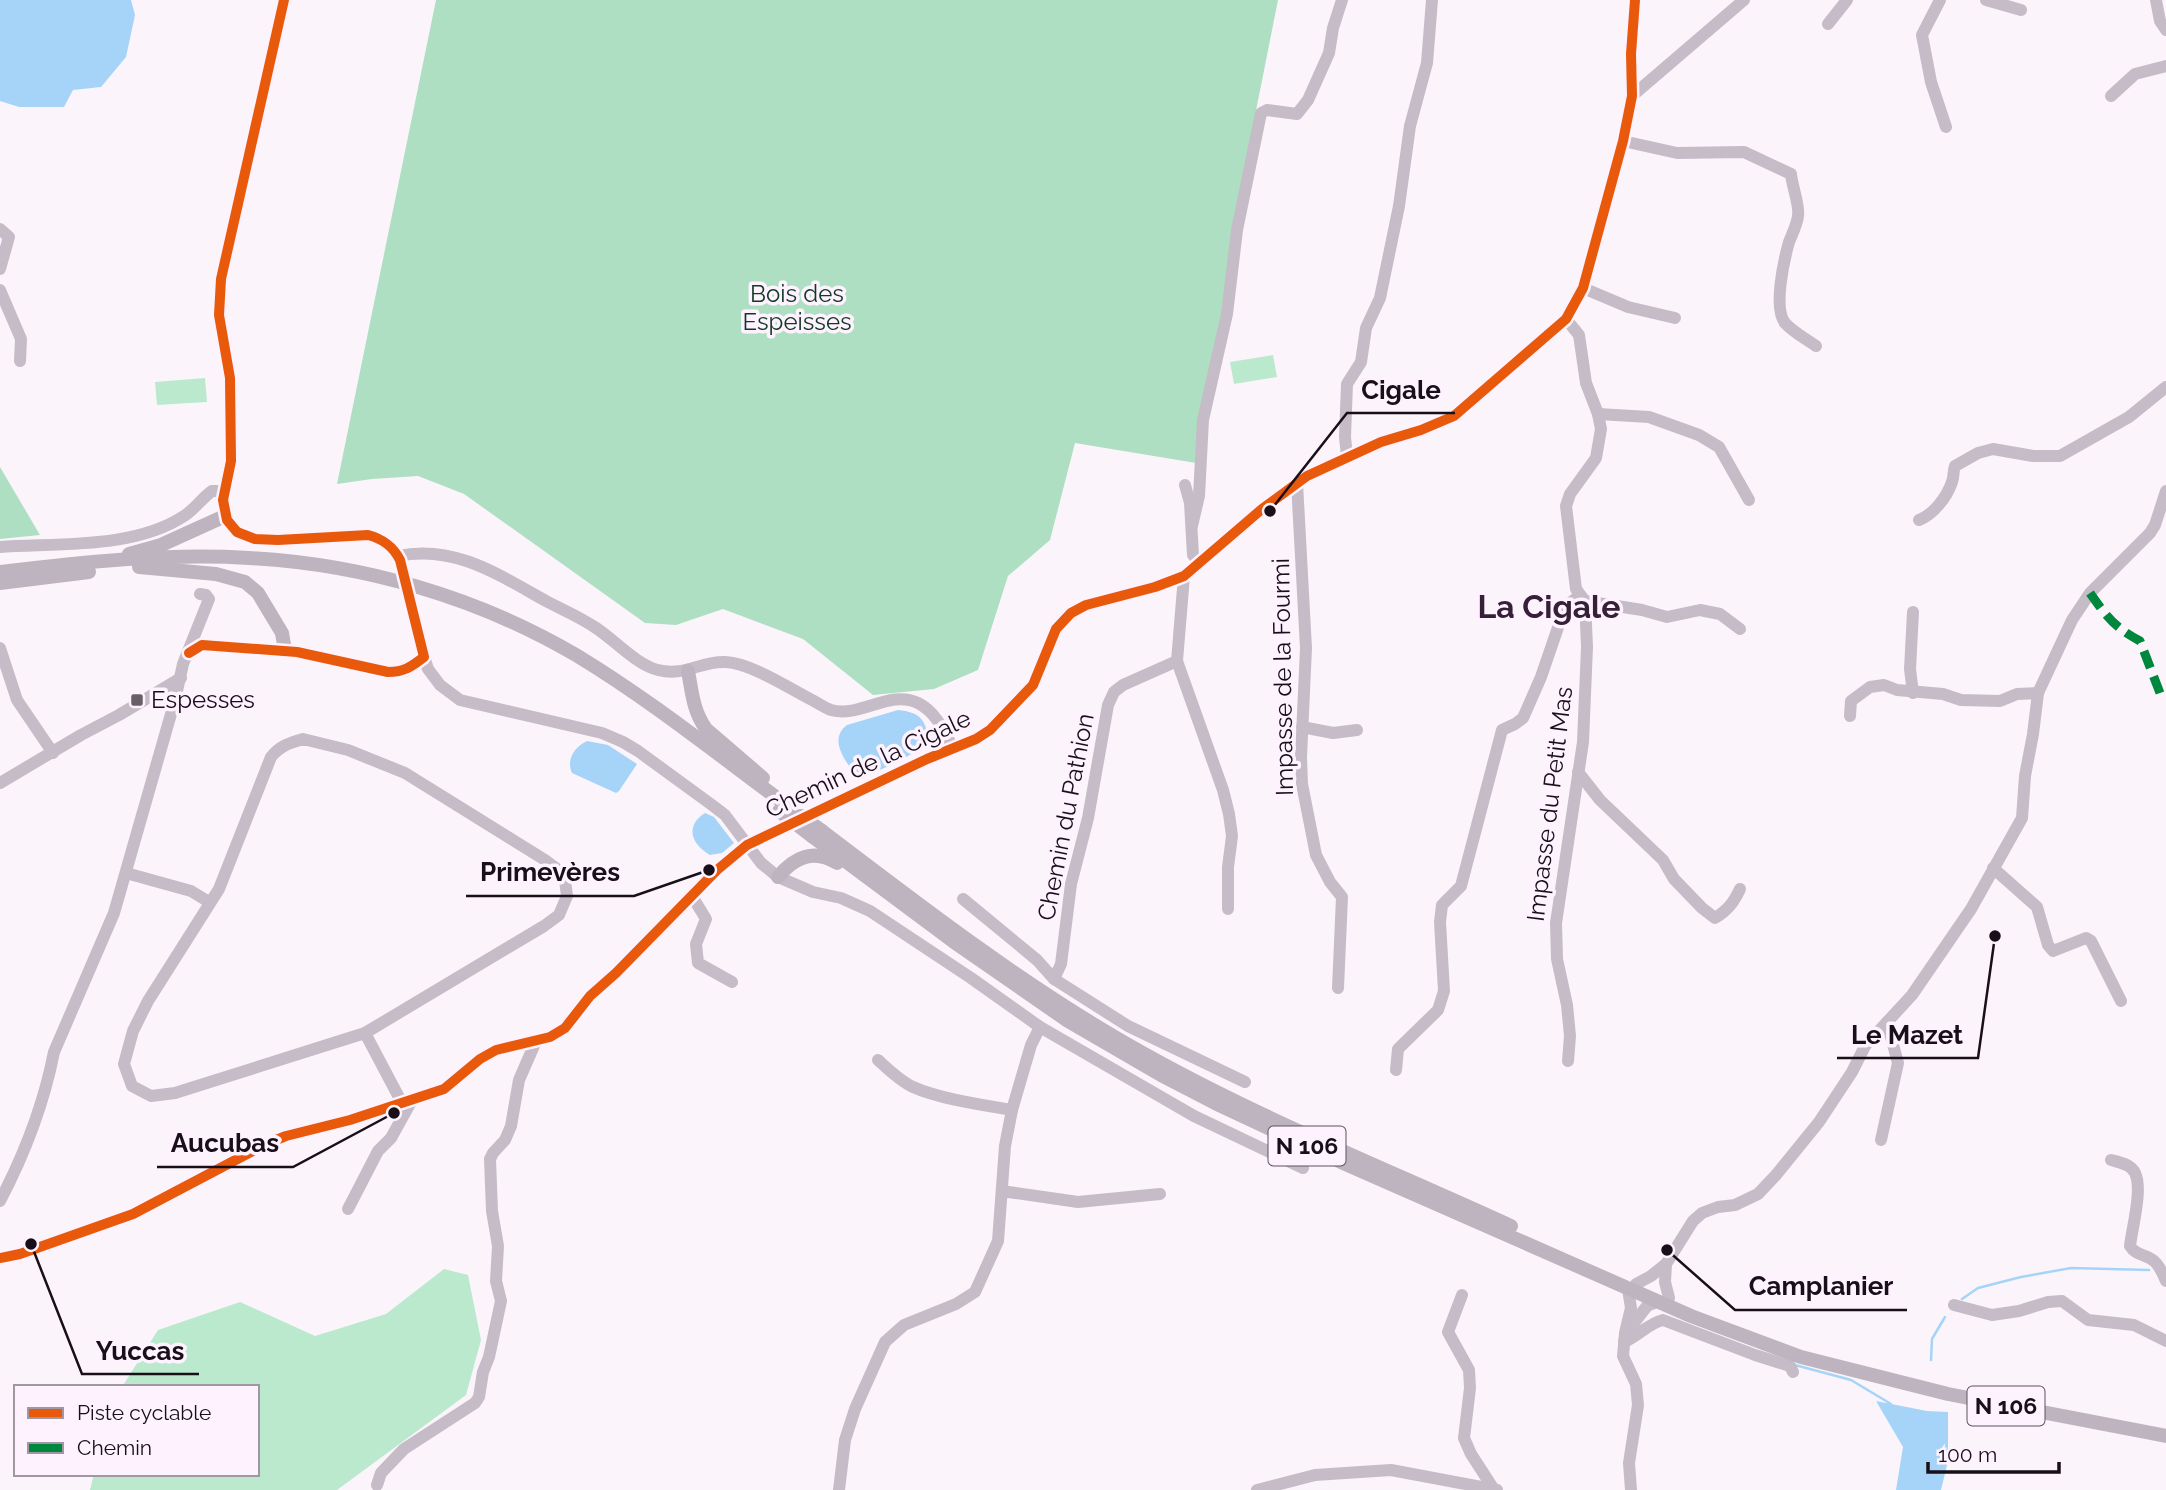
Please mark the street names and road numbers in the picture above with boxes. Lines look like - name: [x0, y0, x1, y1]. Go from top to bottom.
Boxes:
- street label: Impasse de la Fourmi: [1266, 558, 1299, 796]
- street label: Impasse du Petit Mas: [1521, 685, 1578, 923]
- street label: Chemin de la Cigale: [761, 703, 975, 824]
- street label: Chemin du Pathion: [1031, 711, 1100, 923]
- road number: N 106: [1268, 1126, 1346, 1166]
- road number: N 106: [1968, 1386, 2044, 1426]

